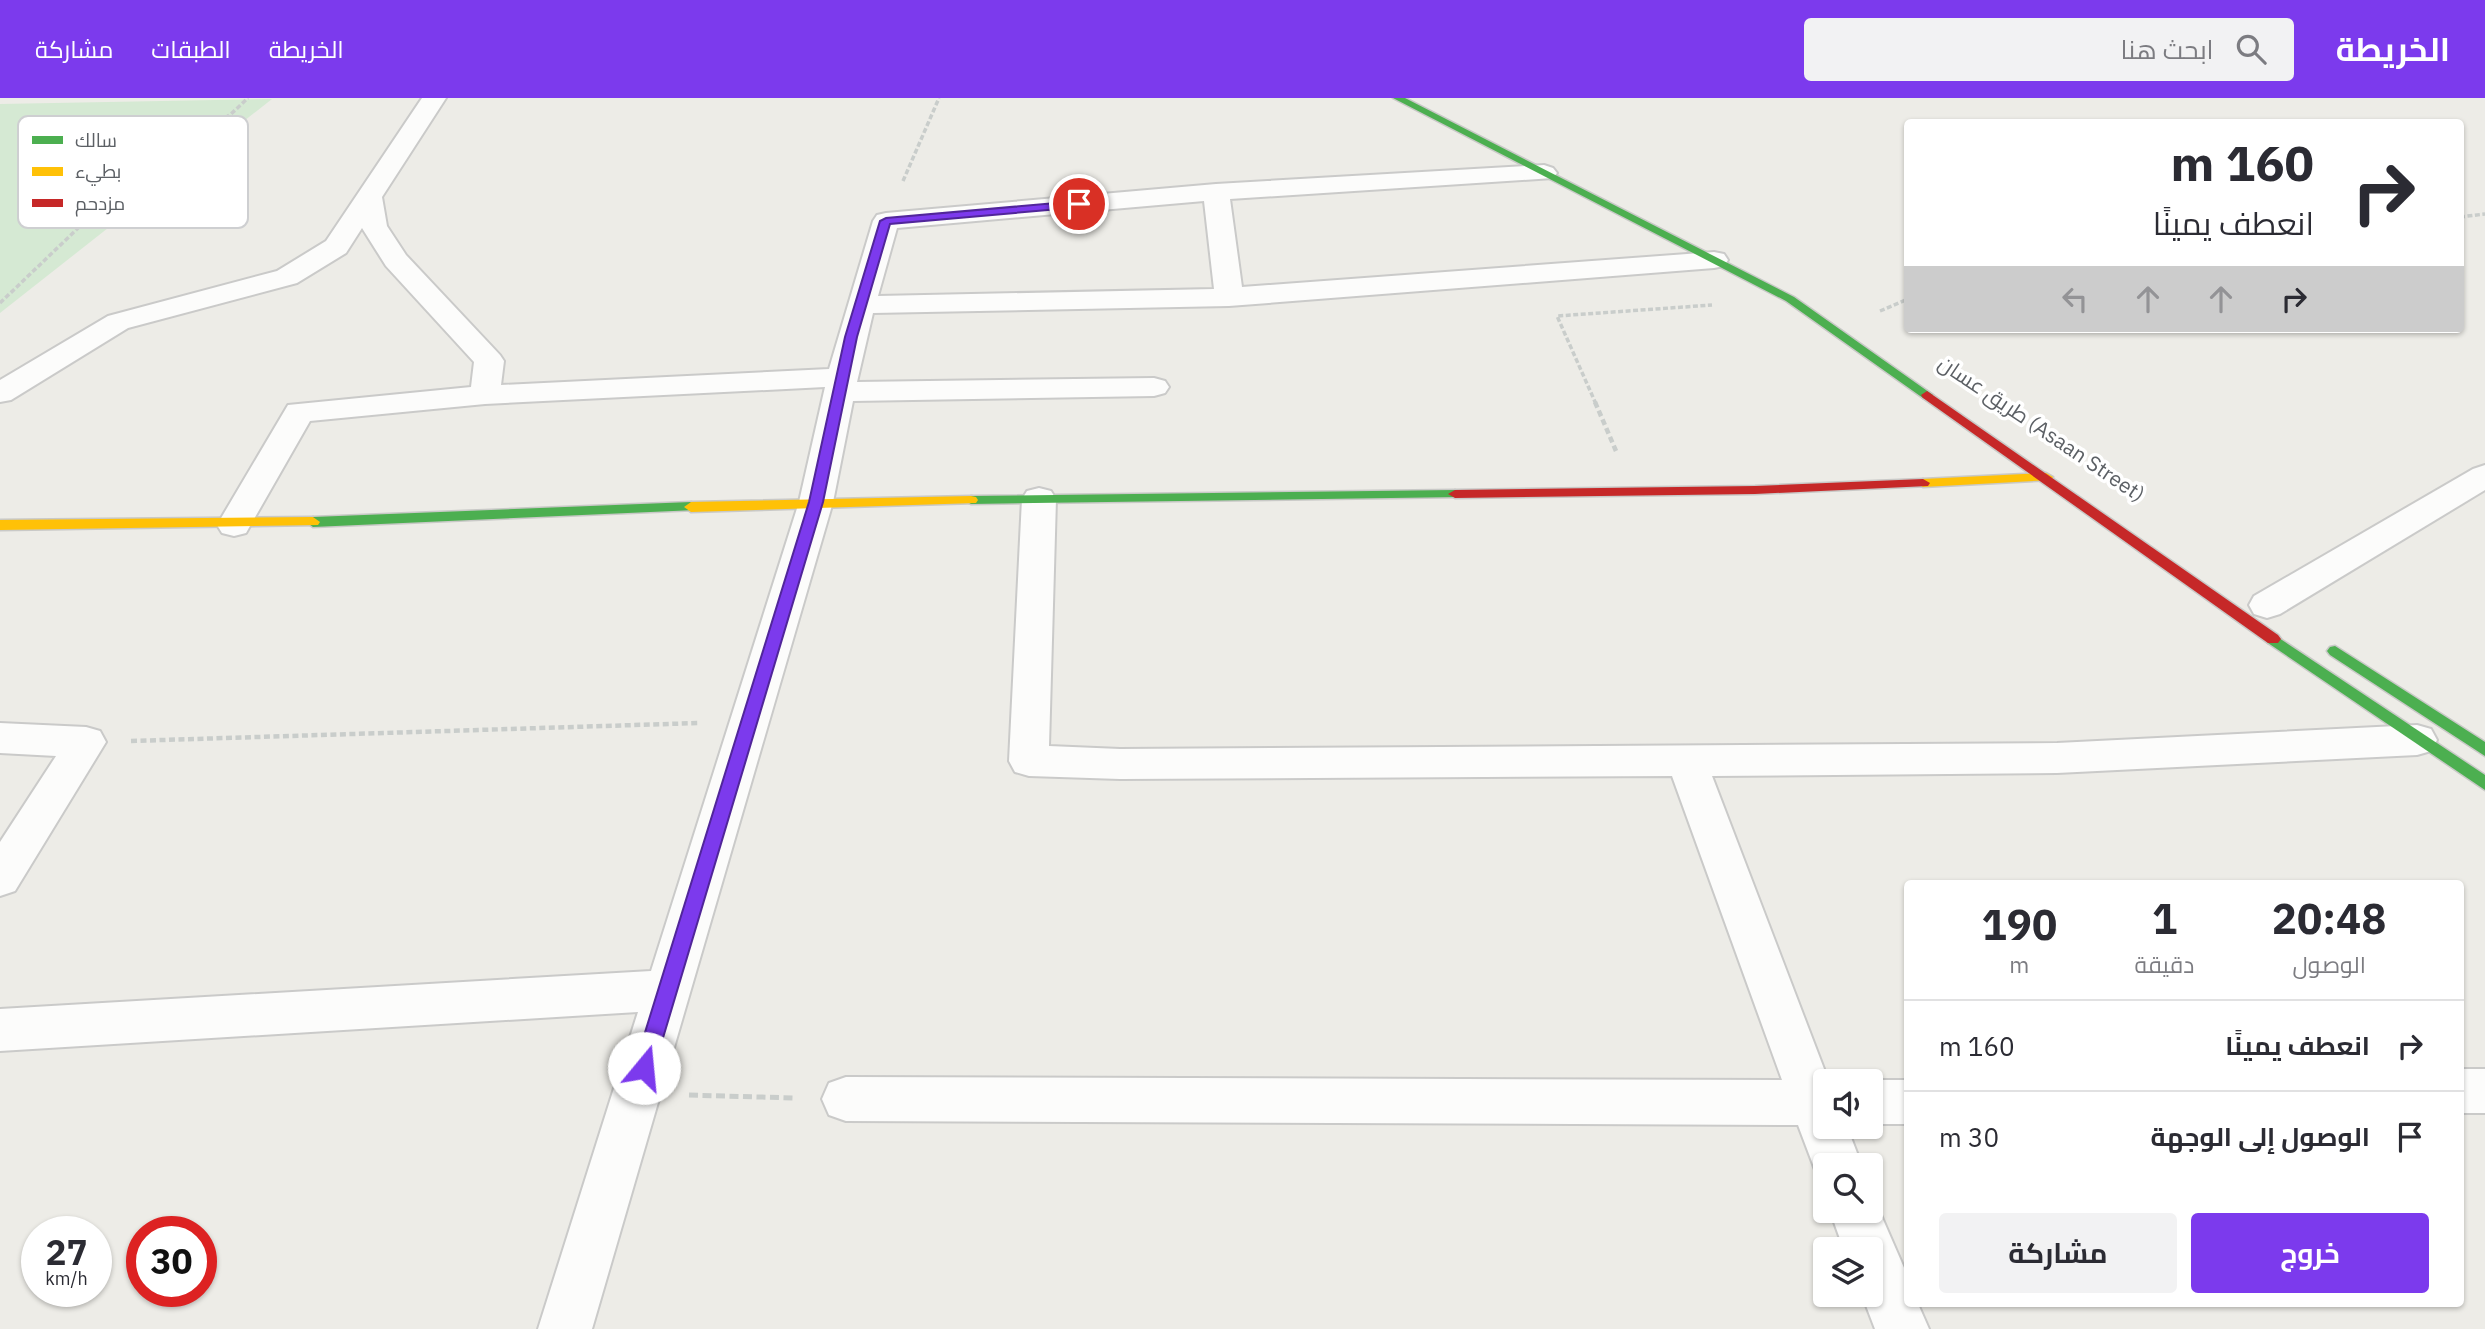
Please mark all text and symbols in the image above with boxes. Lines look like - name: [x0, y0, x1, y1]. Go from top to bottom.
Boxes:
- search box: [1804, 18, 2294, 81]
- text: الخريطة: [2336, 27, 2450, 70]
- icon: search: [2232, 30, 2270, 68]
- text: ابحث هنا: [2121, 32, 2214, 66]
- text: مشاركة: [35, 33, 113, 65]
- text: الطبقات: [151, 33, 231, 65]
- text: الخريطة: [269, 33, 344, 65]
- legend: [18, 116, 248, 228]
- text: سالك: [75, 128, 117, 152]
- text: 160 m: [2170, 131, 2314, 194]
- icon: right: [2338, 147, 2429, 238]
- text: بطيء: [75, 159, 121, 186]
- pin: [1049, 174, 1109, 234]
- icon: arrive: [1060, 185, 1098, 223]
- text: مزدحم: [75, 191, 125, 217]
- text: انعطف يمينًا: [2153, 202, 2314, 244]
- icon: left: [2056, 280, 2094, 318]
- icon: ahead: [2129, 280, 2167, 318]
- icon: ahead: [2202, 280, 2240, 318]
- icon: right: [2275, 280, 2313, 318]
- street label: طريق عسان (Asaan Street): [1933, 348, 2151, 508]
- text: 1: [2152, 891, 2177, 946]
- text: 20:48: [2272, 891, 2387, 946]
- text: 190: [1981, 897, 2057, 952]
- text: m: [2009, 949, 2029, 979]
- text: دقيقة: [2135, 949, 2194, 979]
- text: الوصول: [2293, 949, 2366, 979]
- icon: right: [2391, 1027, 2429, 1065]
- text: انعطف يمينًا: [2225, 1028, 2370, 1062]
- text: 160 m: [1939, 1029, 2015, 1063]
- position arrow: [607, 1031, 681, 1105]
- map controls: [1813, 1069, 1883, 1307]
- button: sound: [1813, 1069, 1883, 1139]
- icon: arrive: [2391, 1118, 2429, 1156]
- text: الوصول إلى الوجهة: [2151, 1119, 2370, 1153]
- text: 30 m: [1939, 1120, 1999, 1154]
- button: search: [1813, 1153, 1883, 1223]
- button: مشاركة: [1939, 1213, 2177, 1293]
- button: خروج: [2191, 1213, 2429, 1293]
- speed limit sign: 30: [126, 1216, 217, 1307]
- text: 27: [45, 1229, 88, 1275]
- button: layers: [1813, 1237, 1883, 1307]
- text: km/h: [45, 1267, 88, 1290]

